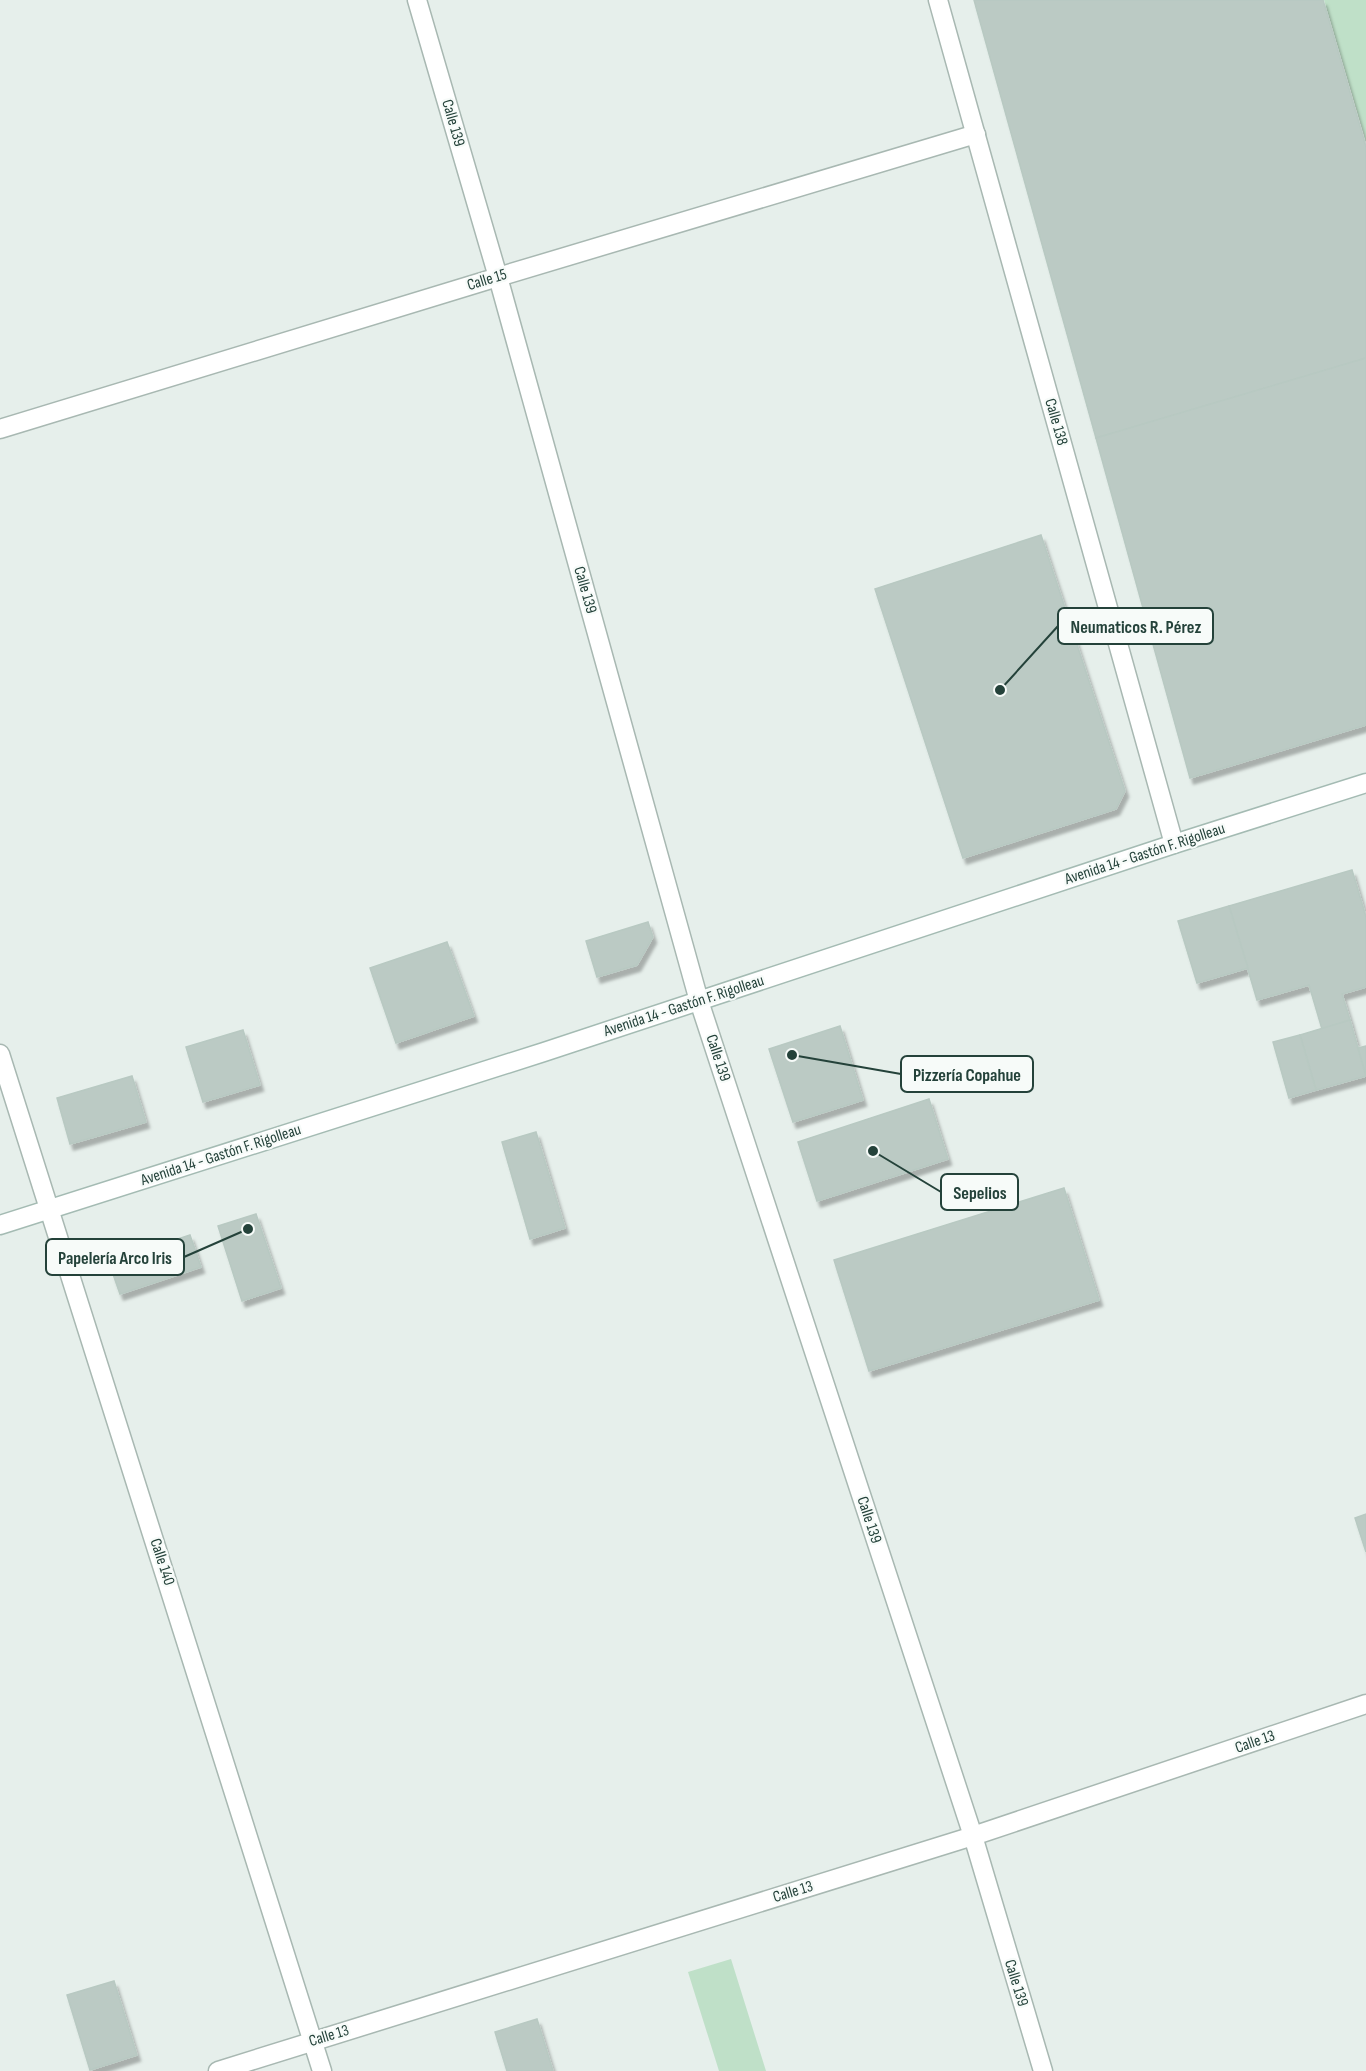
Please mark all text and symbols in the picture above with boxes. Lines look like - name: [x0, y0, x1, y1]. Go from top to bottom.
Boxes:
- street label: Calle 139: [437, 97, 469, 149]
- street label: Calle 15: [465, 265, 509, 295]
- street label: Calle 138: [1040, 396, 1072, 448]
- street label: Calle 139: [569, 564, 601, 616]
- callout: Neumaticos R. Pérez: [1058, 608, 1213, 644]
- text: Neumaticos R. Pérez: [1071, 617, 1201, 638]
- street label: Avenida 14 - Gastón F. Rigolleau: [1062, 819, 1227, 889]
- street label: Avenida 14 - Gastón F. Rigolleau: [601, 971, 766, 1041]
- street label: Calle 139: [702, 1032, 734, 1084]
- callout: Pizzería Copahue: [901, 1056, 1033, 1092]
- text: Pizzería Copahue: [913, 1065, 1021, 1086]
- street label: Avenida 14 - Gastón F. Rigolleau: [138, 1120, 303, 1190]
- callout: Sepelios: [941, 1174, 1018, 1210]
- text: Sepelios: [953, 1183, 1007, 1204]
- callout: Papelería Arco Iris: [46, 1239, 184, 1275]
- text: Papelería Arco Iris: [58, 1248, 172, 1269]
- street label: Calle 139: [853, 1494, 885, 1546]
- street label: Calle 140: [146, 1536, 178, 1588]
- street label: Calle 13: [1233, 1726, 1277, 1758]
- street label: Calle 13: [771, 1877, 815, 1907]
- street label: Calle 139: [1000, 1957, 1032, 2009]
- street label: Calle 13: [307, 2021, 351, 2051]

